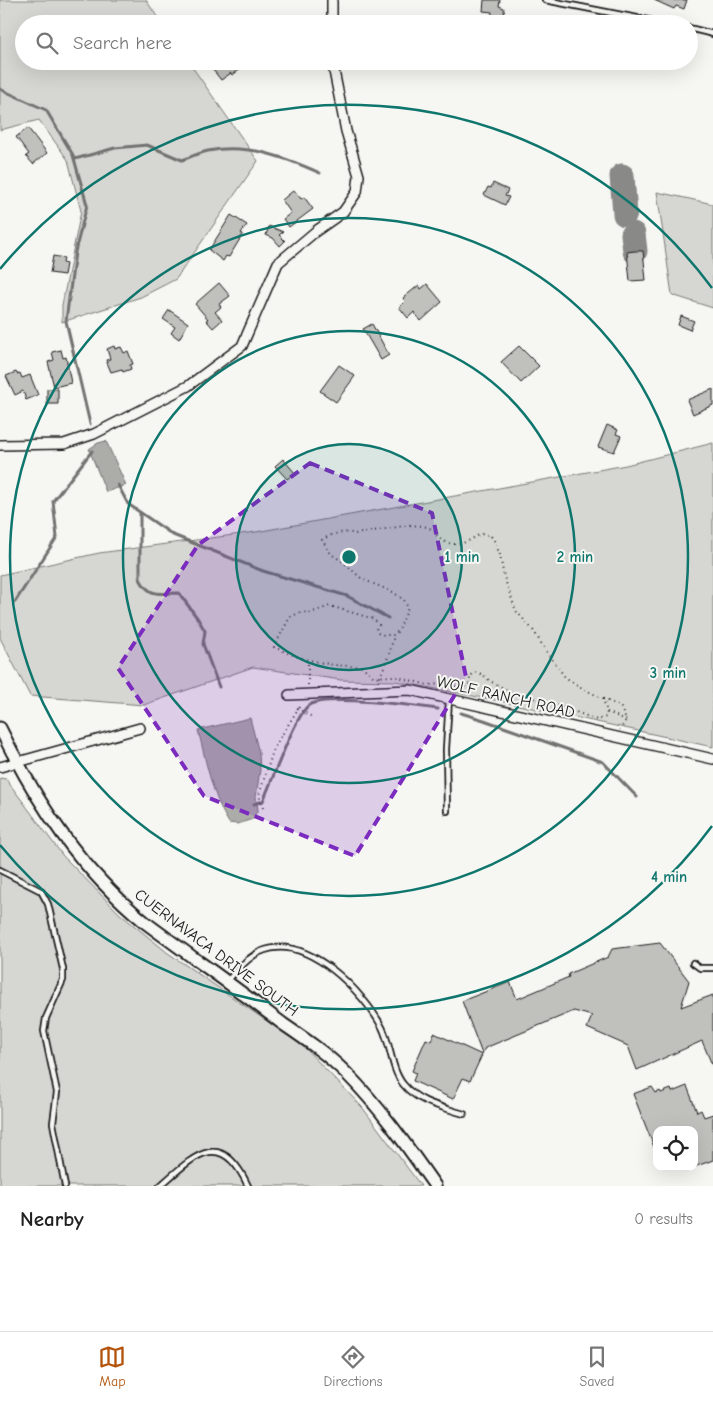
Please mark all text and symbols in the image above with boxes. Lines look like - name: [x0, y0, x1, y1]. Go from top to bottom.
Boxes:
- search box: [15, 15, 698, 70]
- icon: search: [33, 29, 61, 57]
- text: Search here: [73, 32, 172, 54]
- centre of rings: [340, 548, 358, 566]
- text: 1 min: [445, 548, 479, 566]
- text: 2 min: [557, 548, 593, 566]
- text: 3 min: [650, 664, 686, 682]
- street label: WOLF RANCH ROAD: [435, 672, 577, 722]
- text: 4 min: [651, 868, 687, 886]
- street label: CUERNAVACA DRIVE SOUTH: [131, 885, 302, 1020]
- map controls: [653, 1126, 698, 1171]
- button: locate: [653, 1126, 698, 1171]
- text: Nearby: [20, 1207, 84, 1231]
- text: 0 results: [634, 1210, 693, 1228]
- tab: Map: [98, 1343, 126, 1390]
- tab: Directions: [323, 1343, 383, 1390]
- tab: Saved: [580, 1343, 615, 1390]

